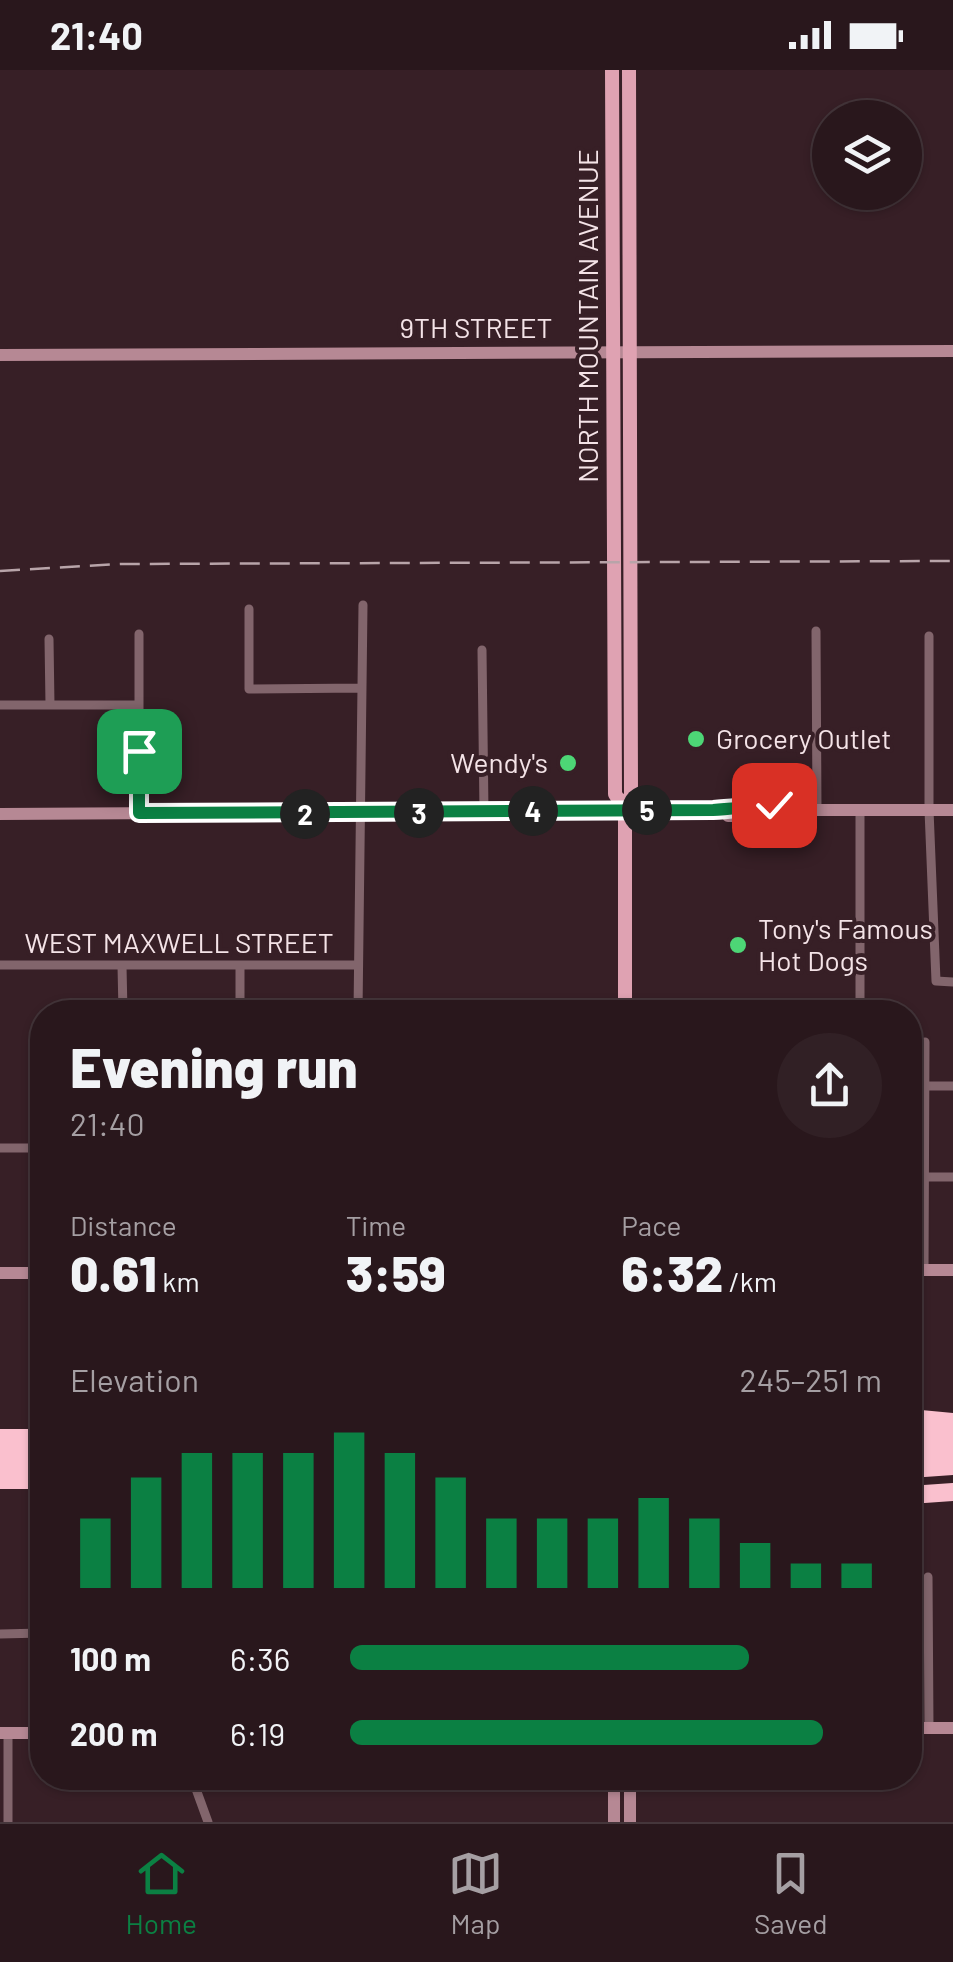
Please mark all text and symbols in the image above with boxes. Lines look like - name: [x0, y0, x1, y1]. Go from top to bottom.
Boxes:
- text: 21:40: [50, 12, 143, 58]
- map controls: [812, 100, 922, 210]
- button: layers: [812, 100, 922, 210]
- street label: NORTH MOUNTAIN AVENUE: [570, 149, 604, 483]
- street label: 9TH STREET: [399, 310, 553, 344]
- pin: [97, 709, 182, 794]
- place label: Grocery Outlet: [716, 721, 891, 755]
- icon: arrive: [112, 724, 167, 779]
- marker: Grocery Outlet: [685, 728, 707, 750]
- place label: Wendy's: [450, 745, 548, 779]
- marker: Wendy's: [557, 752, 579, 774]
- pin: [732, 763, 817, 848]
- icon: check: [747, 778, 802, 833]
- pin: 5: [622, 785, 672, 835]
- pin: 4: [508, 786, 558, 836]
- pin: 3: [394, 788, 444, 838]
- pin: 2: [280, 789, 330, 839]
- text: 5: [639, 793, 655, 827]
- text: 4: [525, 794, 541, 828]
- text: 3: [411, 796, 427, 830]
- text: 2: [297, 797, 313, 831]
- place label: Tony's Famous Hot Dogs: [758, 911, 933, 977]
- street label: WEST MAXWELL STREET: [24, 925, 334, 959]
- marker: Tony's Famous Hot Dogs: [727, 934, 749, 956]
- text: Evening run: [70, 1033, 358, 1099]
- button: share: [777, 1033, 882, 1138]
- text: 21:40: [70, 1104, 144, 1142]
- text: Distance: [70, 1208, 177, 1242]
- text: Time: [346, 1208, 406, 1242]
- text: Pace: [621, 1208, 682, 1242]
- text: 0.61: [70, 1242, 157, 1302]
- text: 3:59: [346, 1242, 446, 1302]
- text: 6:32: [621, 1242, 723, 1302]
- text: km: [157, 1264, 200, 1298]
- text: /km: [723, 1264, 777, 1298]
- text: Elevation: [70, 1360, 199, 1398]
- text: 245–251 m: [740, 1360, 882, 1398]
- text: 100 m: [70, 1639, 151, 1677]
- text: 6:36: [230, 1639, 290, 1677]
- text: 200 m: [70, 1714, 158, 1752]
- text: 6:19: [230, 1714, 285, 1752]
- tab: Home: [126, 1846, 197, 1940]
- tab: Map: [448, 1846, 503, 1940]
- tab: Saved: [754, 1846, 827, 1940]

